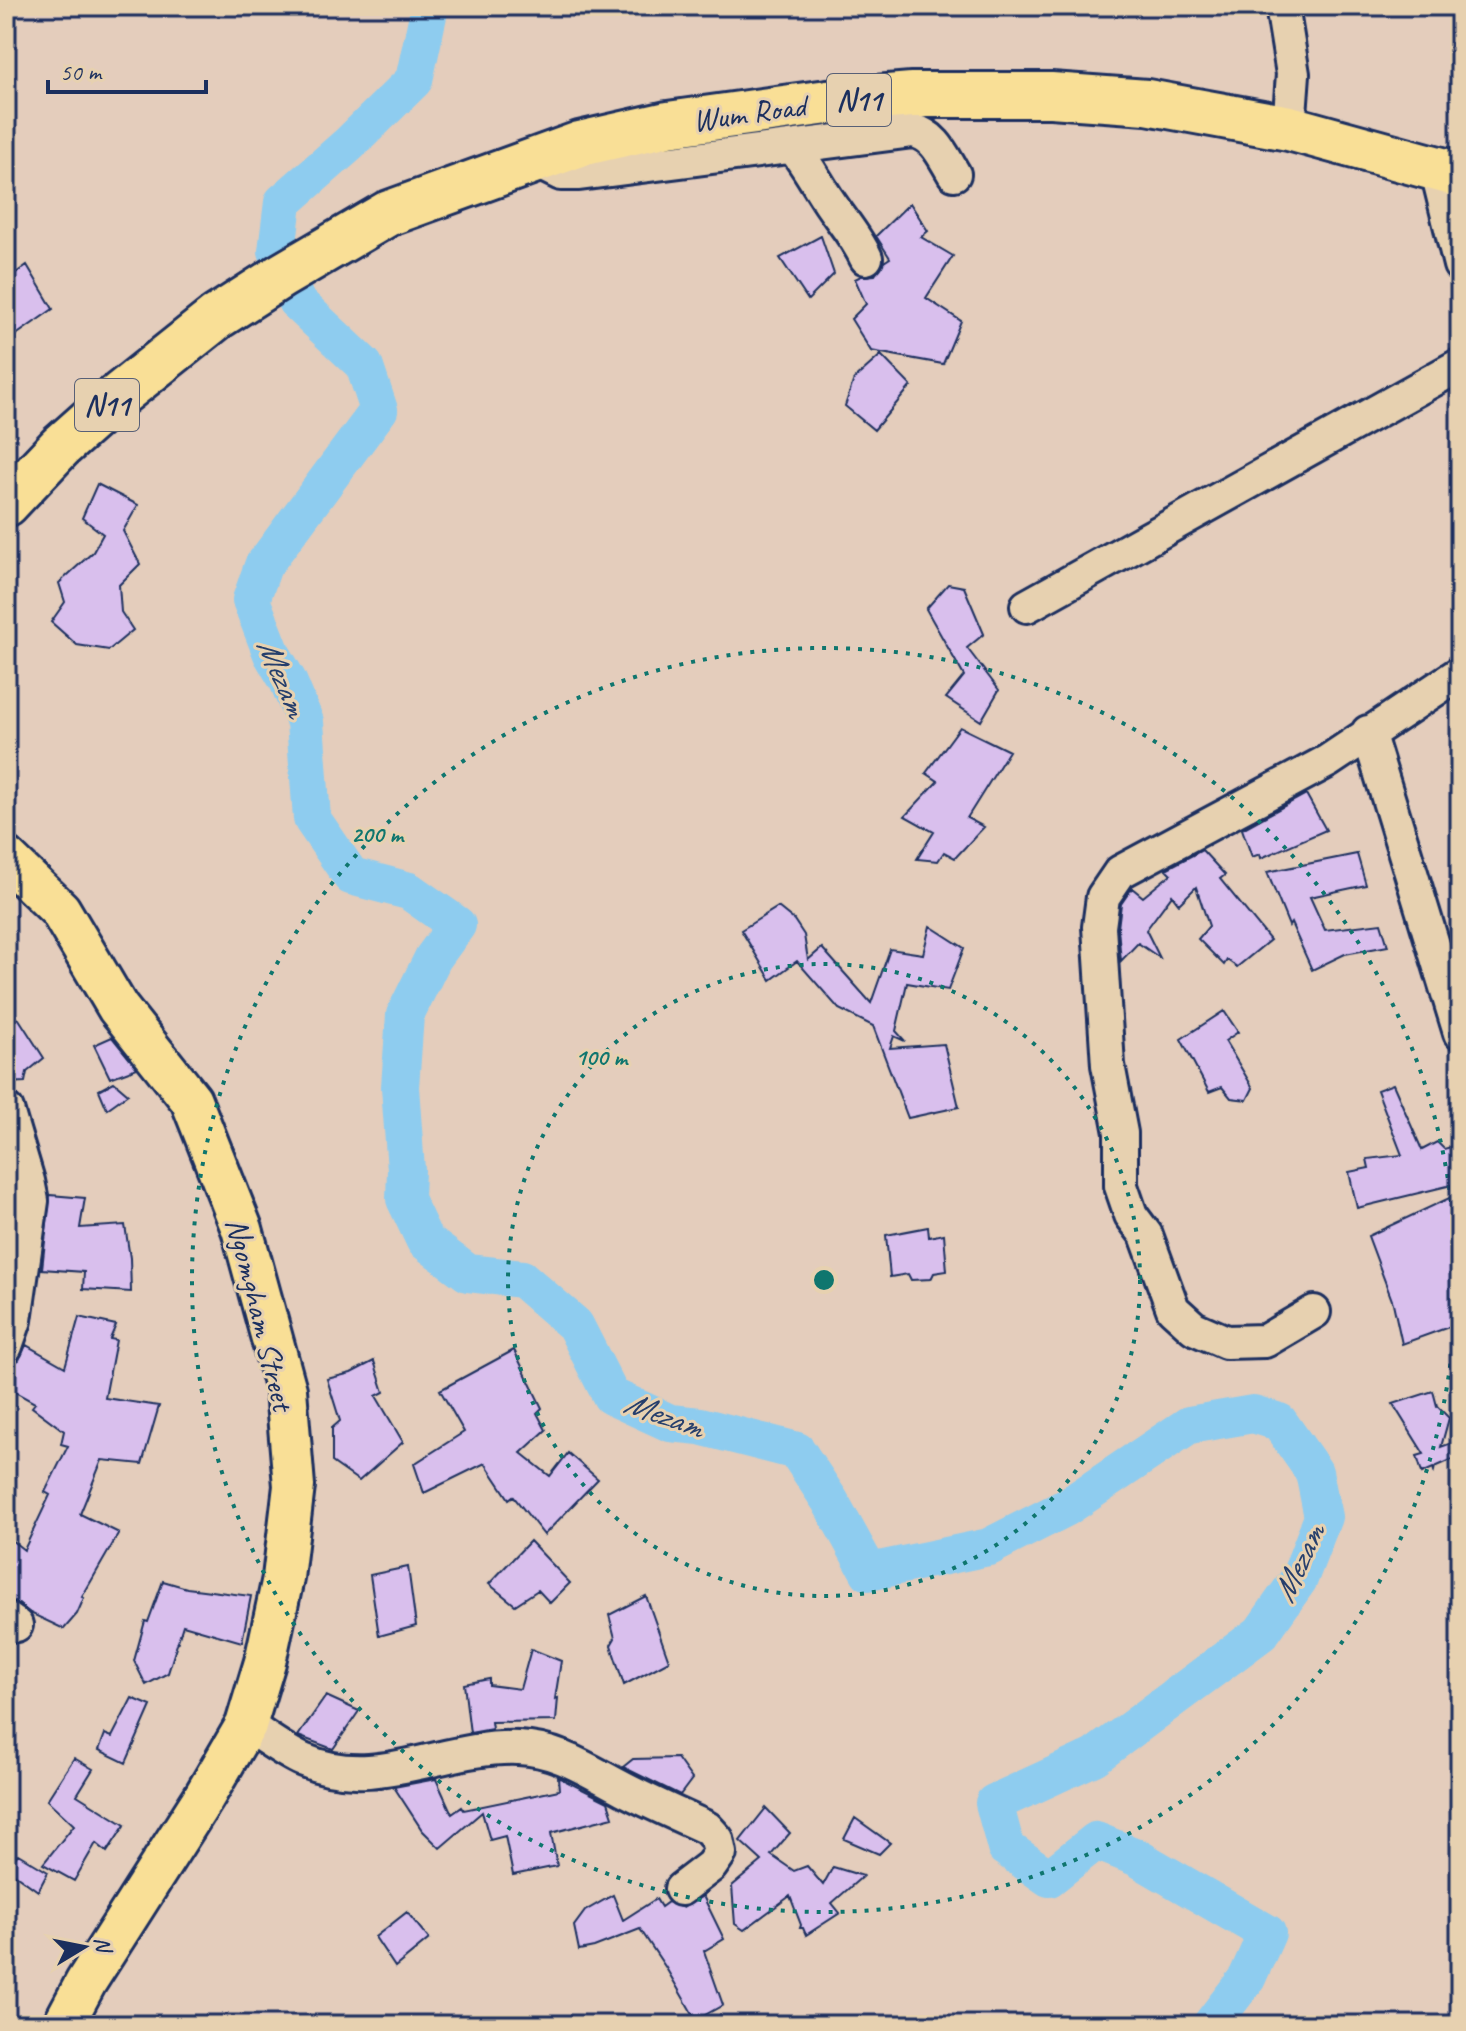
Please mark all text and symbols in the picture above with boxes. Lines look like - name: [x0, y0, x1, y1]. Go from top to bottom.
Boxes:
- scale bar: [48, 44, 206, 94]
- text: 50 m: [60, 57, 103, 87]
- road number: N11: [827, 74, 891, 126]
- street label: Wum Road: [690, 84, 813, 141]
- road number: N11: [75, 379, 139, 431]
- water label: Mezam: [247, 631, 320, 725]
- text: 200 m: [351, 819, 405, 849]
- text: 100 m: [575, 1042, 629, 1072]
- street label: Ngomgham Street: [216, 1213, 305, 1418]
- centre of rings: [810, 1266, 838, 1294]
- water label: Mezam: [619, 1380, 712, 1449]
- water label: Mezam: [1261, 1514, 1336, 1609]
- north arrow: [44, 1907, 124, 1987]
- text: N: [88, 1935, 118, 1956]

